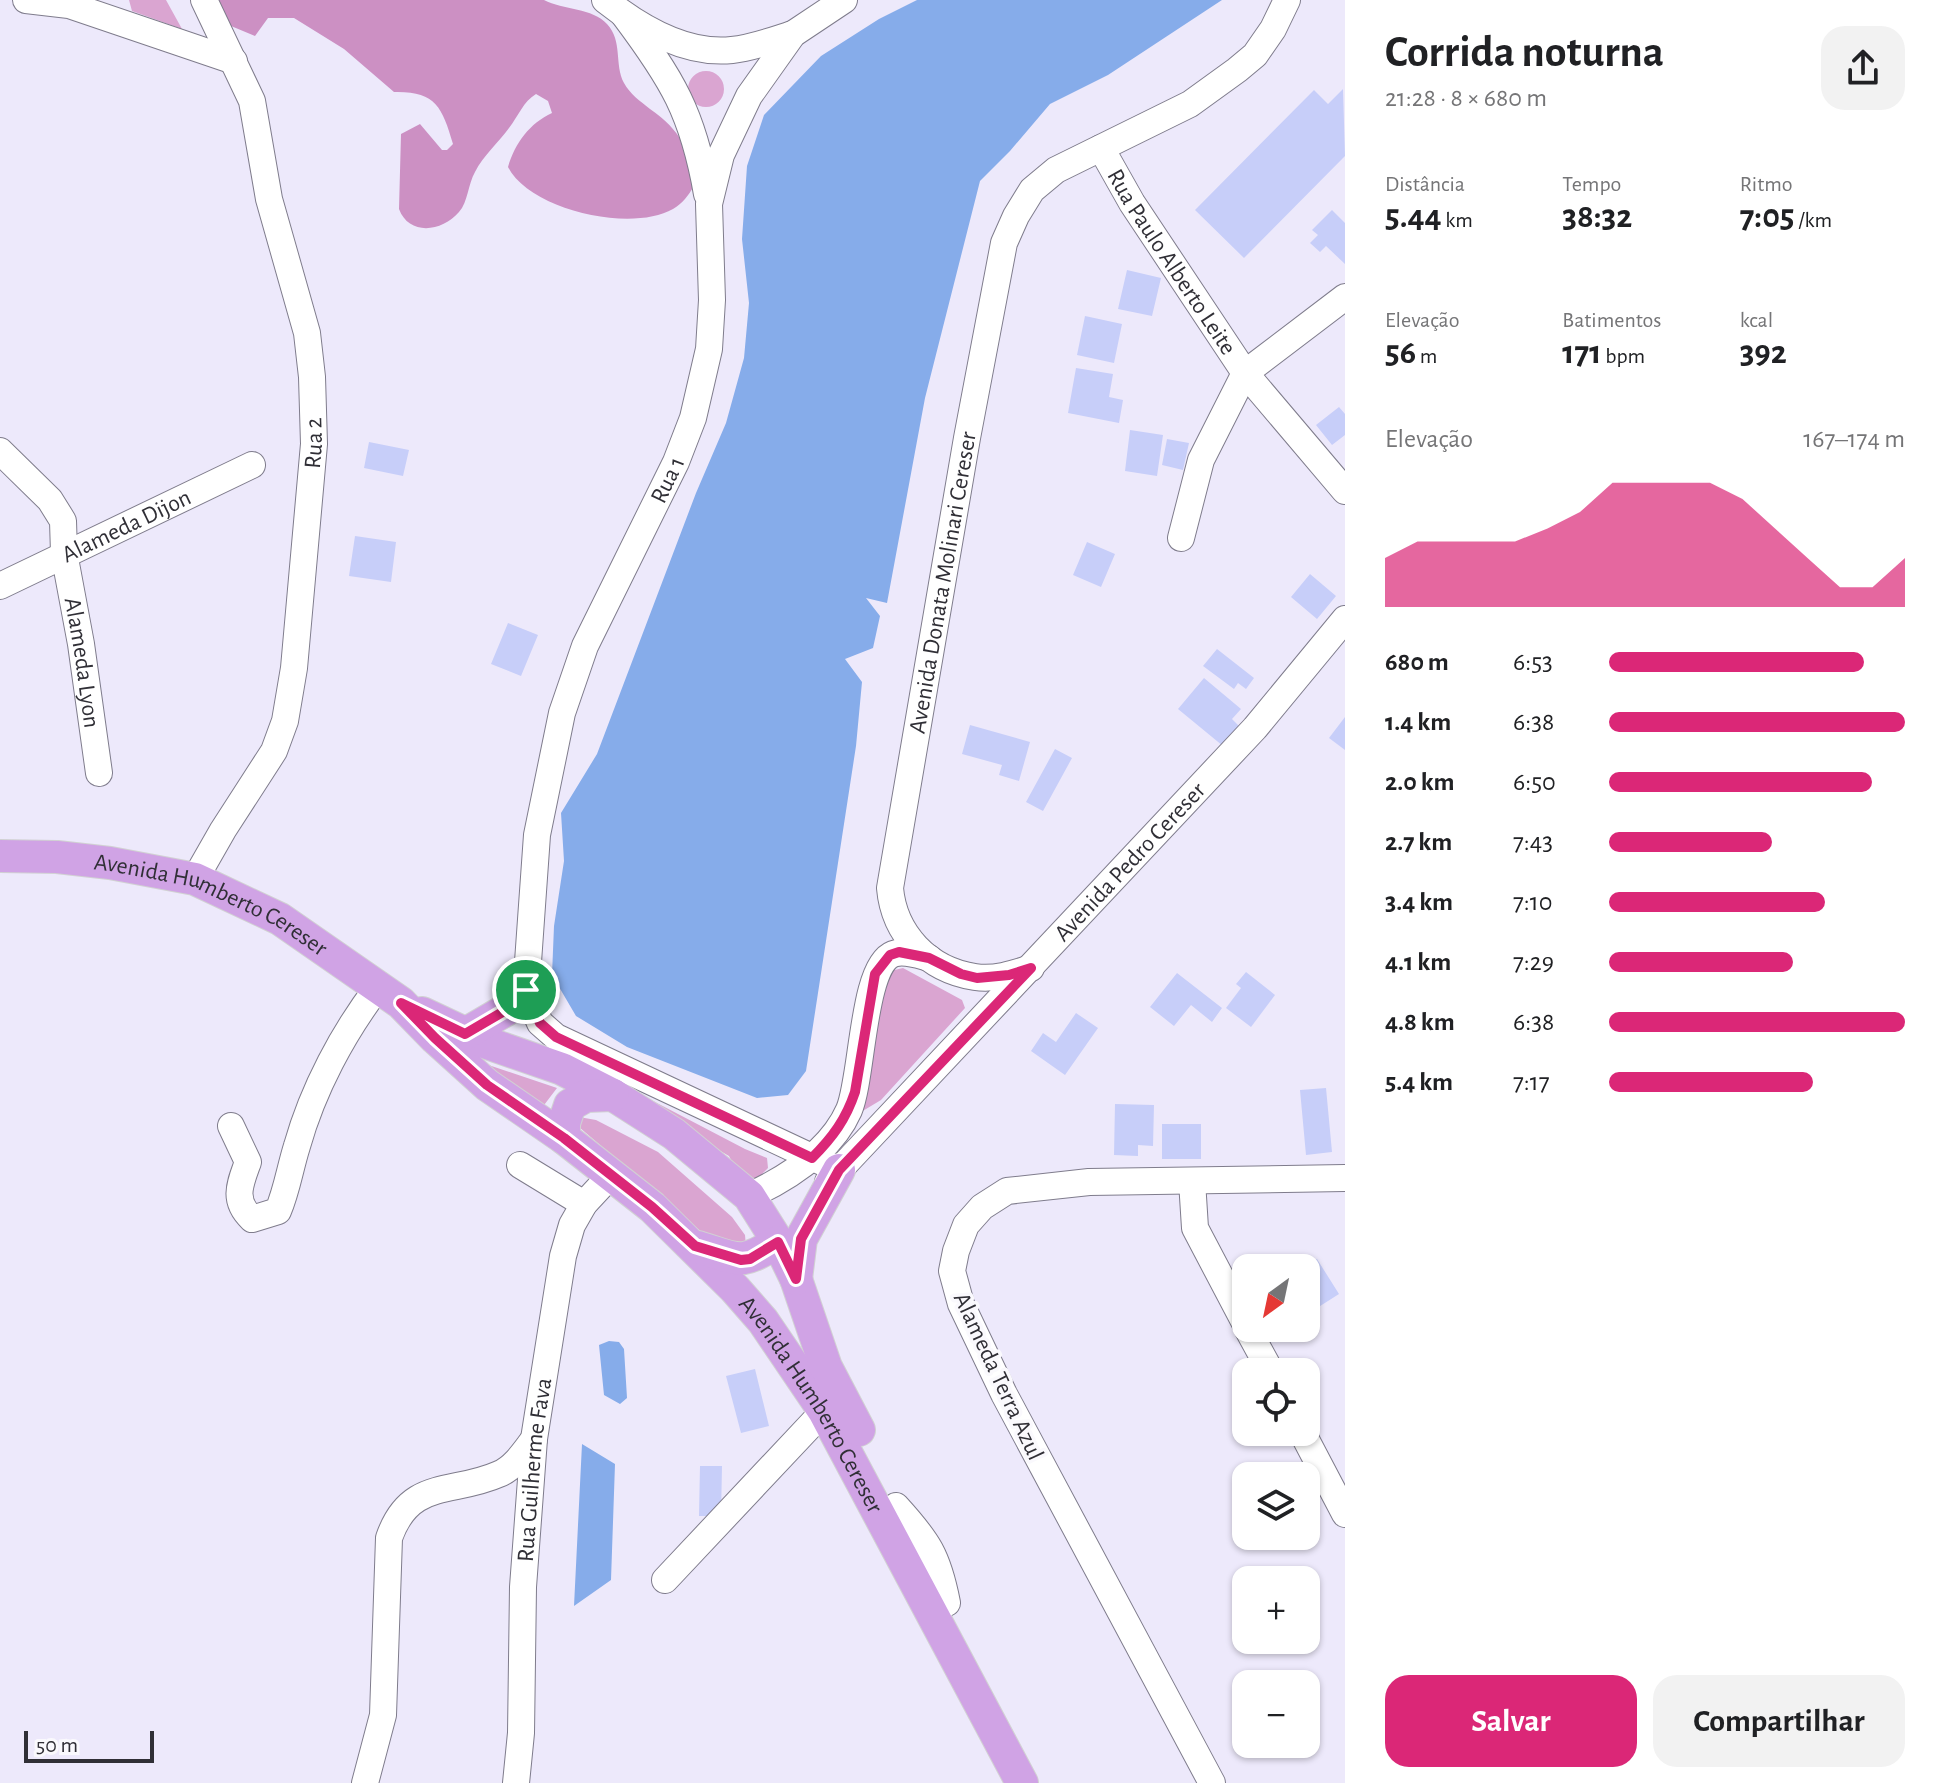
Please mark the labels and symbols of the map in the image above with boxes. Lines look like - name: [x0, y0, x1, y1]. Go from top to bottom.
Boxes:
- street label: Rua Paulo Alberto Leite: [1102, 165, 1240, 359]
- street label: Rua 2: [301, 417, 327, 470]
- street label: Avenida Donata Molinari Cereser: [906, 430, 981, 735]
- street label: Rua 1: [647, 454, 690, 507]
- street label: Alameda Dijon: [58, 485, 195, 567]
- street label: Alameda Lyon: [60, 596, 104, 730]
- street label: Avenida Pedro Cereser: [1050, 778, 1210, 946]
- street label: Avenida Humberto Cereser: [93, 850, 332, 961]
- pin: [492, 956, 560, 1024]
- north arrow: [1232, 1254, 1320, 1342]
- street label: Alameda Terra Azul: [949, 1289, 1047, 1464]
- street label: Avenida Humberto Cereser: [734, 1292, 887, 1517]
- street label: Rua Guilherme Fava: [514, 1376, 557, 1563]
- scale bar: [24, 1727, 154, 1763]

